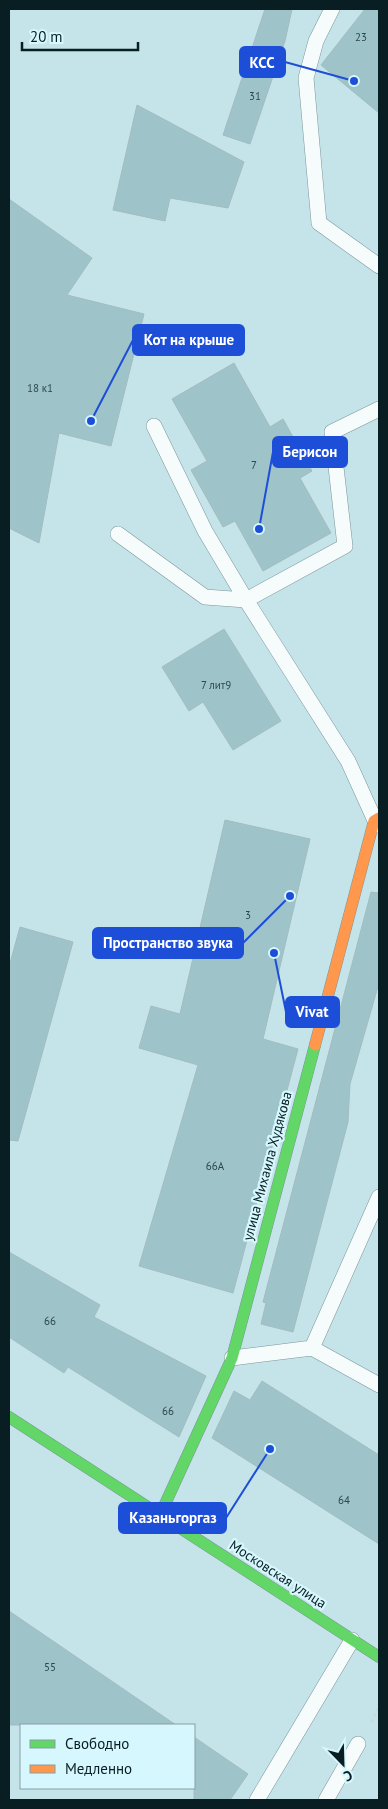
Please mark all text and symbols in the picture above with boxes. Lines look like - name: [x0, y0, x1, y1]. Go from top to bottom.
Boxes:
- scale bar: [22, 20, 139, 52]
- text: 20 m: [30, 27, 63, 46]
- house number: 23: [355, 30, 367, 44]
- callout: КСС: [240, 47, 285, 77]
- text: КСС: [249, 53, 275, 72]
- house number: 31: [249, 89, 261, 103]
- callout: Кот на крыше: [133, 325, 244, 355]
- text: Кот на крыше: [144, 330, 235, 349]
- house number: 18 к1: [27, 381, 53, 395]
- callout: Берисон: [273, 437, 347, 467]
- text: Берисон: [283, 442, 337, 461]
- house number: 7: [251, 458, 257, 472]
- house number: 7 лит9: [201, 678, 231, 692]
- house number: 3: [245, 908, 251, 922]
- callout: Пространство звука: [93, 928, 243, 958]
- text: Пространство звука: [103, 933, 233, 952]
- callout: Vivat: [286, 997, 339, 1027]
- text: Vivat: [295, 1002, 329, 1021]
- street label: улица Михаила Худякова: [238, 1089, 296, 1243]
- house number: 66А: [206, 1159, 225, 1173]
- house number: 66: [44, 1314, 56, 1328]
- house number: 66: [162, 1404, 174, 1418]
- house number: 64: [338, 1493, 350, 1507]
- callout: Казаньгоргаз: [119, 1503, 226, 1533]
- text: Казаньгоргаз: [129, 1508, 217, 1527]
- street label: Московская улица: [226, 1536, 330, 1612]
- house number: 55: [44, 1660, 56, 1674]
- legend: [20, 1724, 195, 1789]
- text: Свободно: [65, 1734, 129, 1753]
- north arrow: [318, 1739, 368, 1789]
- text: Медленно: [65, 1759, 132, 1778]
- text: С: [341, 1766, 355, 1786]

